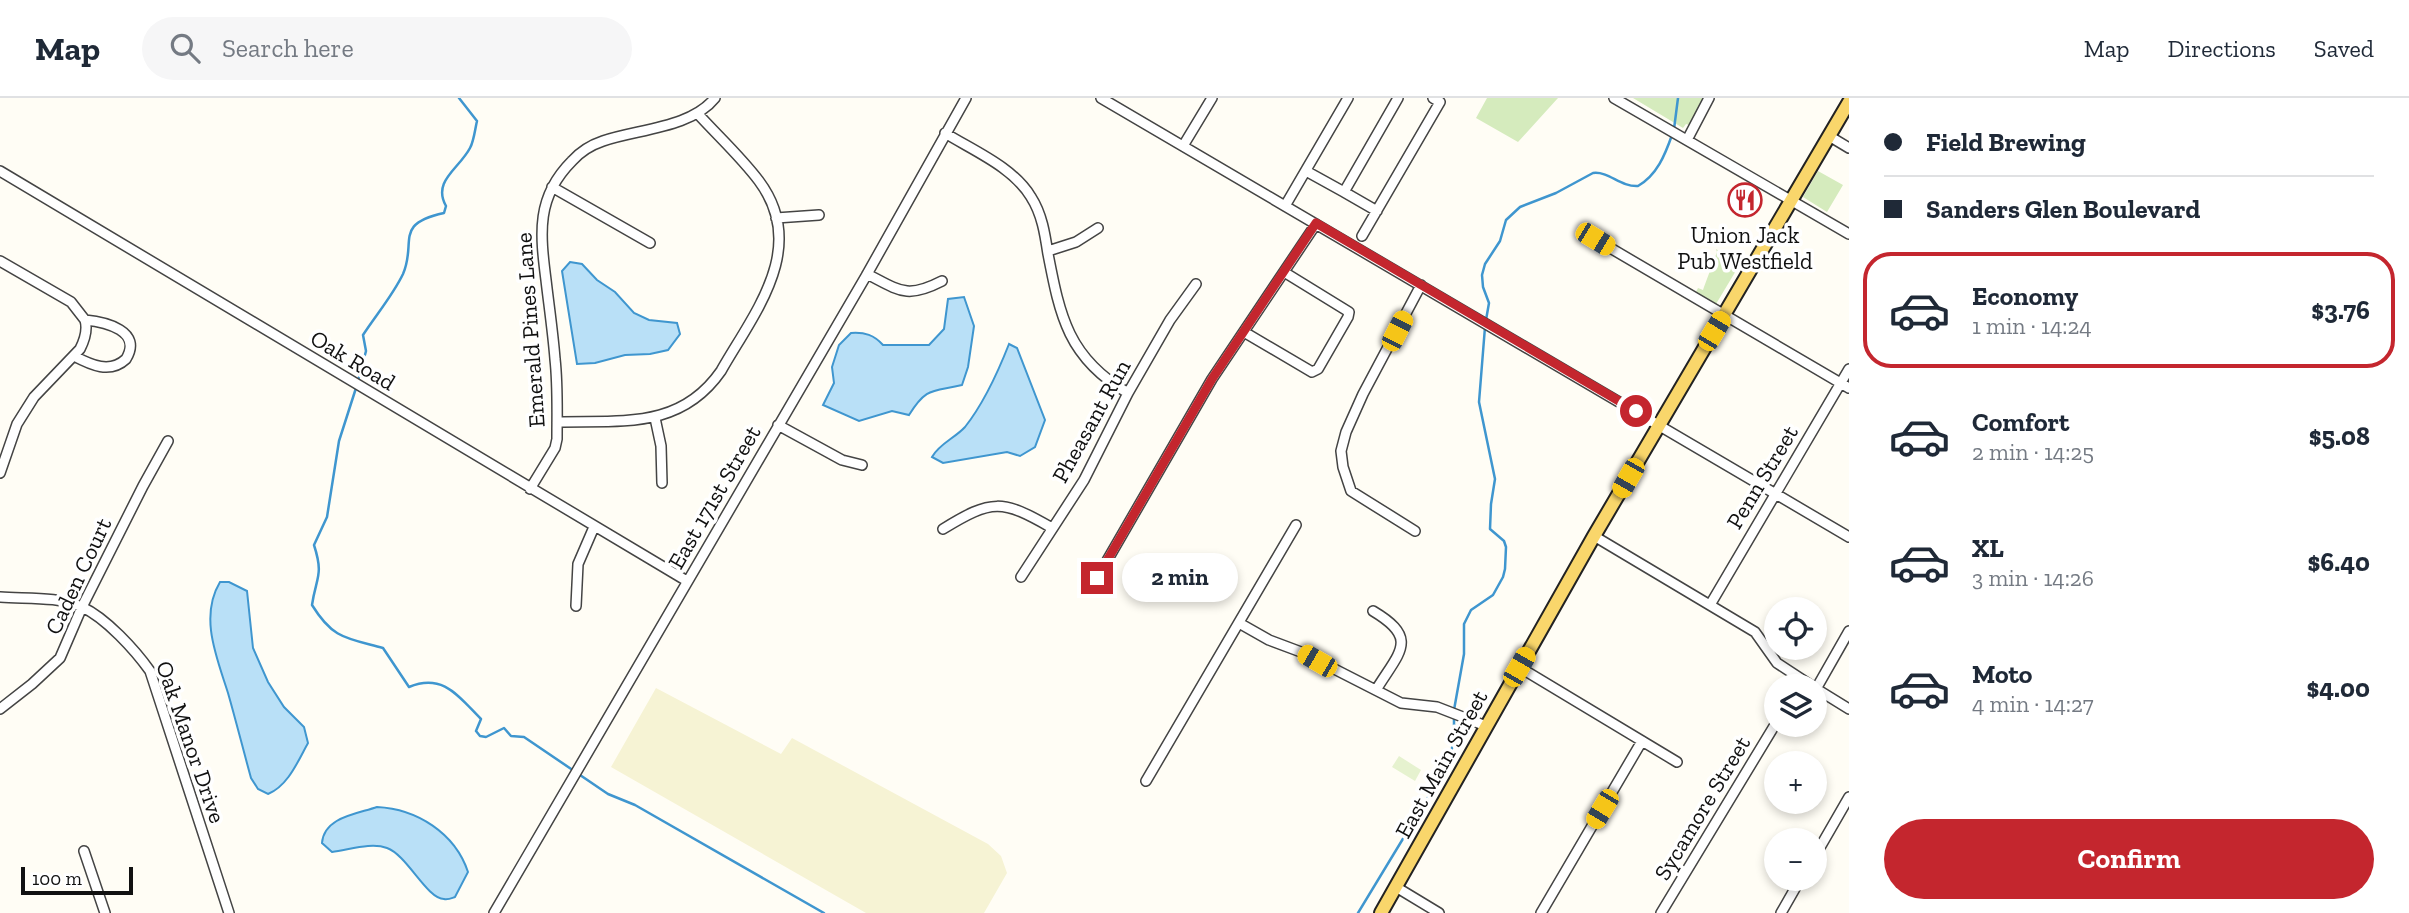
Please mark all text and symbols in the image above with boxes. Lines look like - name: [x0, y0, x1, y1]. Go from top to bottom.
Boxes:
- search box: [142, 17, 632, 80]
- text: Map: [35, 29, 100, 68]
- icon: search: [166, 29, 204, 67]
- text: Search here: [222, 32, 354, 64]
- text: Map: [2084, 34, 2130, 63]
- text: Directions: [2168, 34, 2276, 63]
- text: Saved: [2314, 34, 2374, 63]
- text: Field Brewing: [1926, 126, 2086, 158]
- restaurant icon: Union Jack Pub Westfield: [1726, 181, 1764, 219]
- text: Sanders Glen Boulevard: [1926, 193, 2200, 225]
- car: [1572, 219, 1619, 259]
- place label: Union Jack Pub Westfield: [1677, 221, 1813, 275]
- street label: Emerald Pines Lane: [509, 232, 551, 428]
- icon: car: [1888, 279, 1951, 342]
- text: Economy: [1972, 280, 2078, 312]
- text: $3.76: [2311, 294, 2370, 326]
- car: [1379, 308, 1416, 354]
- car: [1695, 308, 1734, 354]
- text: 1 min · 14:24: [1972, 312, 2092, 340]
- street label: Oak Road: [305, 324, 401, 396]
- street label: Pheasant Run: [1046, 355, 1136, 487]
- route start: [1620, 395, 1652, 427]
- icon: car: [1888, 405, 1951, 468]
- text: Comfort: [1972, 406, 2069, 438]
- street label: East 171st Street: [662, 420, 767, 574]
- street label: Penn Street: [1720, 420, 1804, 534]
- text: $5.08: [2309, 420, 2370, 452]
- text: 2 min · 14:25: [1972, 438, 2094, 466]
- car: [1609, 455, 1648, 501]
- street label: Caden Court: [39, 513, 117, 639]
- icon: car: [1888, 531, 1951, 594]
- text: XL: [1972, 532, 2004, 564]
- text: $6.40: [2308, 546, 2370, 578]
- callout: 2 min: [1122, 554, 1237, 602]
- route end: [1081, 562, 1113, 594]
- text: 2 min: [1151, 563, 1209, 591]
- text: 3 min · 14:26: [1972, 564, 2094, 592]
- map controls: [1764, 597, 1827, 891]
- button: locate: [1764, 597, 1827, 660]
- car: [1294, 641, 1341, 681]
- car: [1500, 644, 1539, 690]
- street label: Oak Manor Drive: [150, 657, 232, 827]
- icon: car: [1888, 657, 1951, 720]
- text: Moto: [1972, 658, 2032, 690]
- text: $4.00: [2307, 672, 2370, 704]
- button: layers: [1764, 674, 1827, 737]
- street label: East Main Street: [1389, 685, 1493, 843]
- text: 4 min · 14:27: [1972, 690, 2094, 718]
- street label: Sycamore Street: [1648, 730, 1756, 885]
- button: +: [1764, 751, 1827, 814]
- car: [1583, 786, 1622, 832]
- button: Confirm: [1884, 819, 2374, 899]
- button: −: [1764, 828, 1827, 891]
- scale bar: [21, 864, 133, 896]
- text: 100 m: [32, 867, 82, 890]

